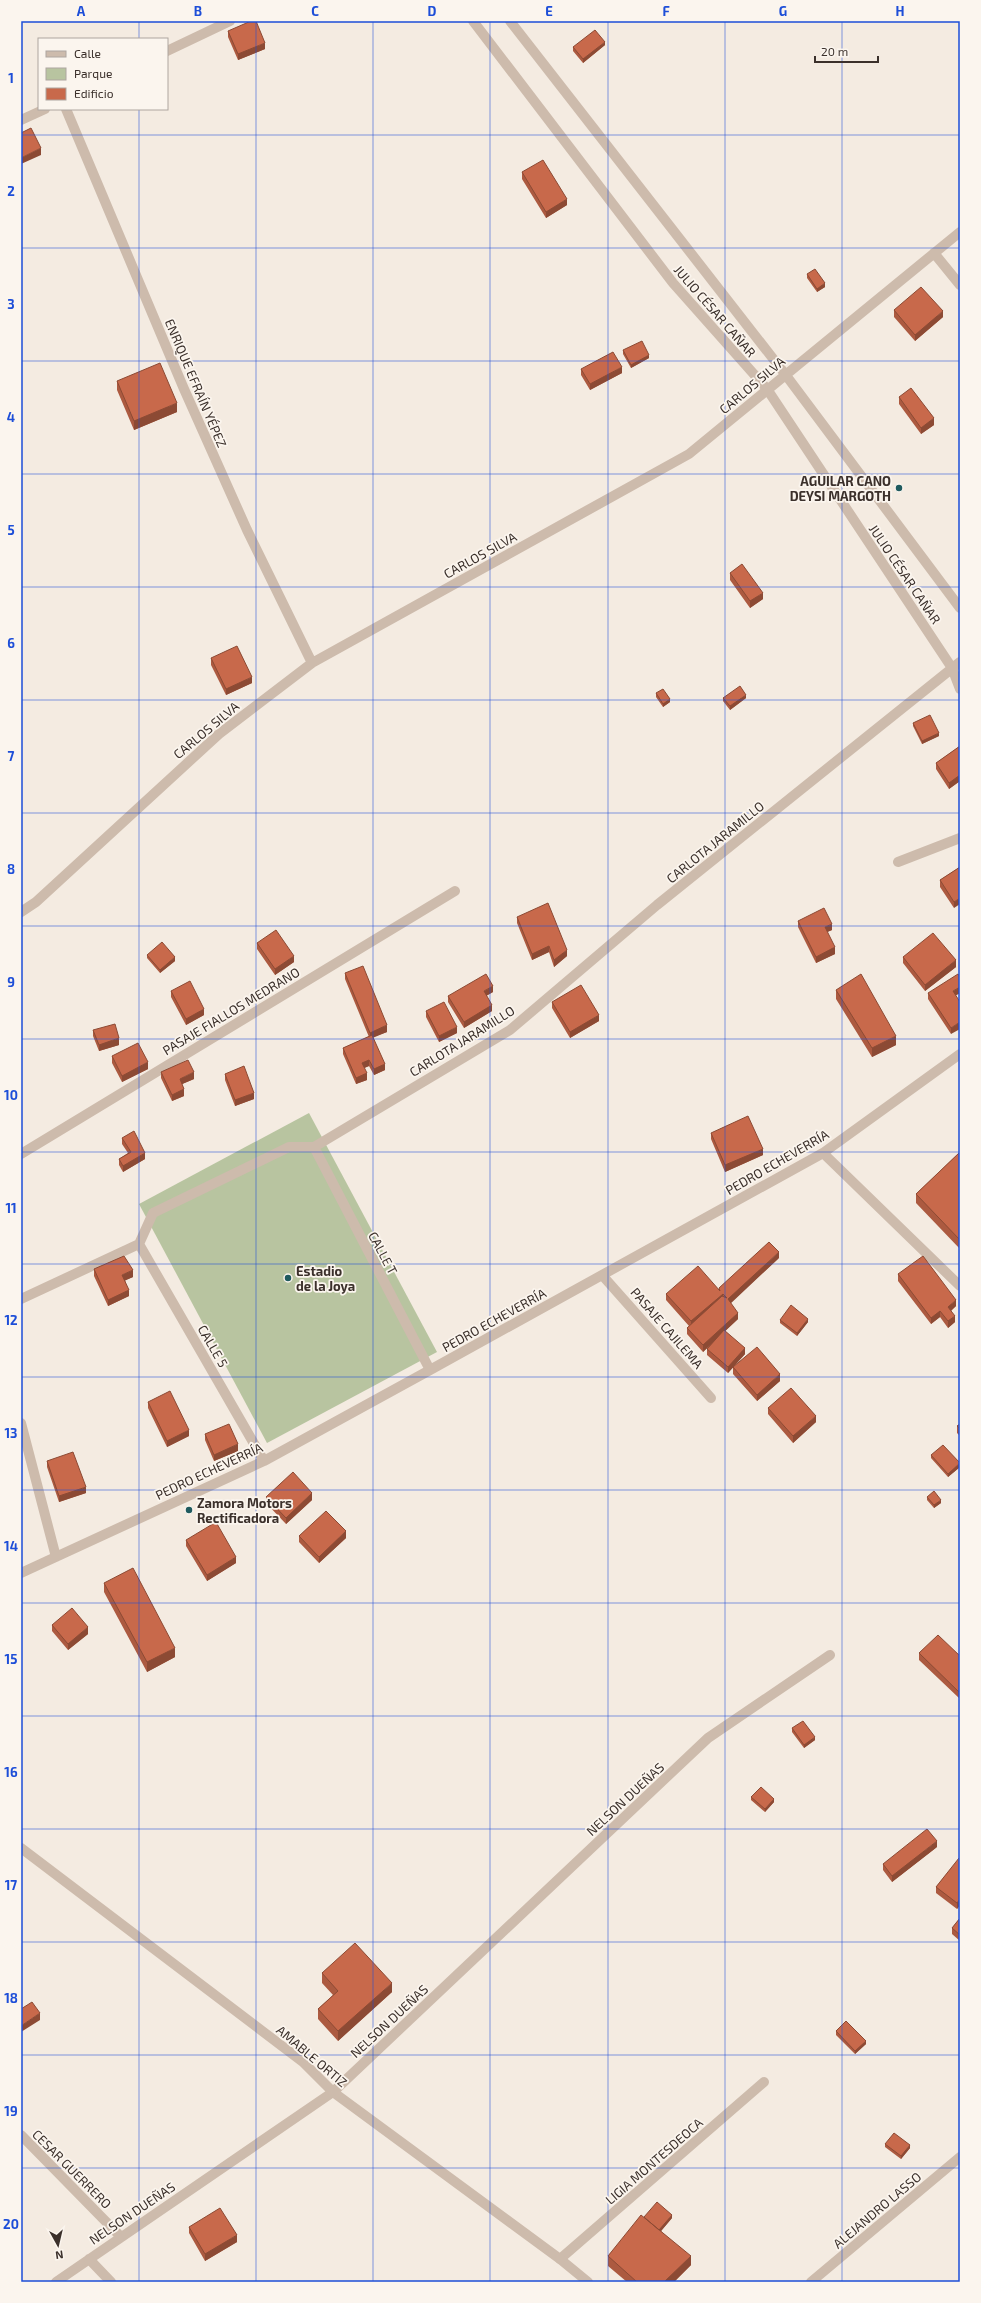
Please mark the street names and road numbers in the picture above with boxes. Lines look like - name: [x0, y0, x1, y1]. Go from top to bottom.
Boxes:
- street label: JULIO CÉSAR CAÑAR: [671, 261, 760, 360]
- street label: ENRIQUE EFRAÍN YÉPEZ: [162, 316, 231, 450]
- street label: CARLOS SILVA: [716, 353, 788, 417]
- street label: JULIO CÉSAR CAÑAR: [866, 521, 945, 627]
- street label: CARLOS SILVA: [441, 528, 519, 582]
- street label: CARLOS SILVA: [170, 698, 242, 762]
- street label: CARLOTA JARAMILLO: [663, 798, 767, 886]
- street label: PASAJE FIALLOS MEDRANO: [160, 964, 302, 1058]
- street label: CARLOTA JARAMILLO: [406, 1002, 518, 1080]
- street label: PEDRO ECHEVERRÍA: [722, 1125, 831, 1198]
- street label: CALLE T: [365, 1229, 401, 1278]
- street label: PEDRO ECHEVERRÍA: [439, 1284, 549, 1355]
- street label: PASAJE CAJILEMA: [627, 1284, 707, 1372]
- street label: CALLE 5: [195, 1322, 231, 1370]
- street label: PEDRO ECHEVERRÍA: [152, 1438, 265, 1503]
- street label: NELSON DUEÑAS: [583, 1759, 667, 1839]
- street label: NELSON DUEÑAS: [347, 1981, 431, 2061]
- street label: AMABLE ORTIZ: [273, 2022, 351, 2090]
- street label: LIGIA MONTESDEOCA: [602, 2114, 706, 2208]
- street label: CESAR GUERRERO: [29, 2126, 115, 2212]
- street label: ALEJANDRO LASSO: [830, 2169, 924, 2251]
- street label: NELSON DUEÑAS: [86, 2178, 178, 2248]

